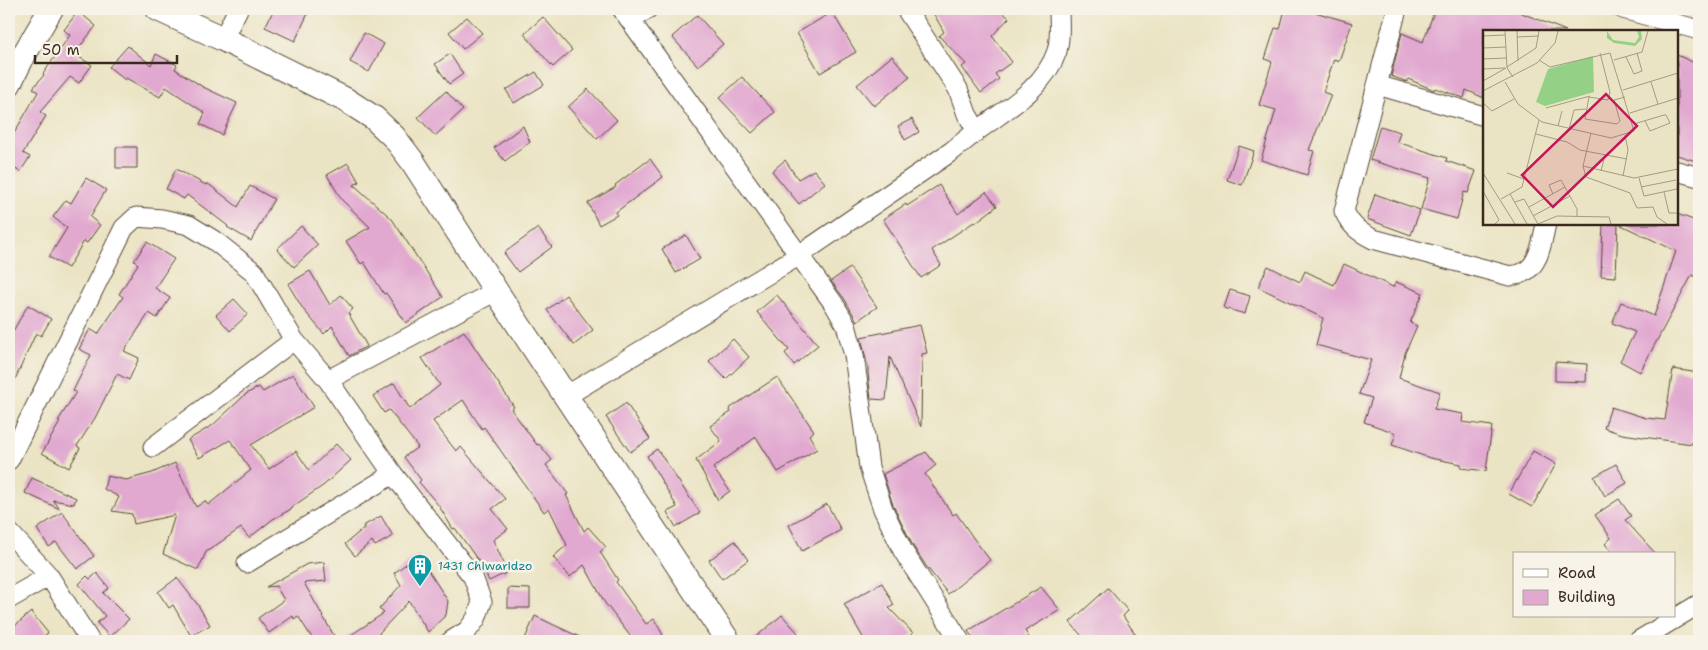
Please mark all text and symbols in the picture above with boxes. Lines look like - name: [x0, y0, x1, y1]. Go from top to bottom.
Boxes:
- inset map: [1483, 30, 1678, 225]
- scale bar: [35, 32, 178, 64]
- text: 50 m: [42, 40, 80, 60]
- legend: [1513, 552, 1676, 618]
- building icon: 1431 Chiwaridzo: [407, 553, 433, 587]
- place label: 1431 Chiwaridzo: [438, 558, 532, 574]
- text: Road: [1558, 563, 1596, 583]
- text: Building: [1558, 587, 1615, 607]

